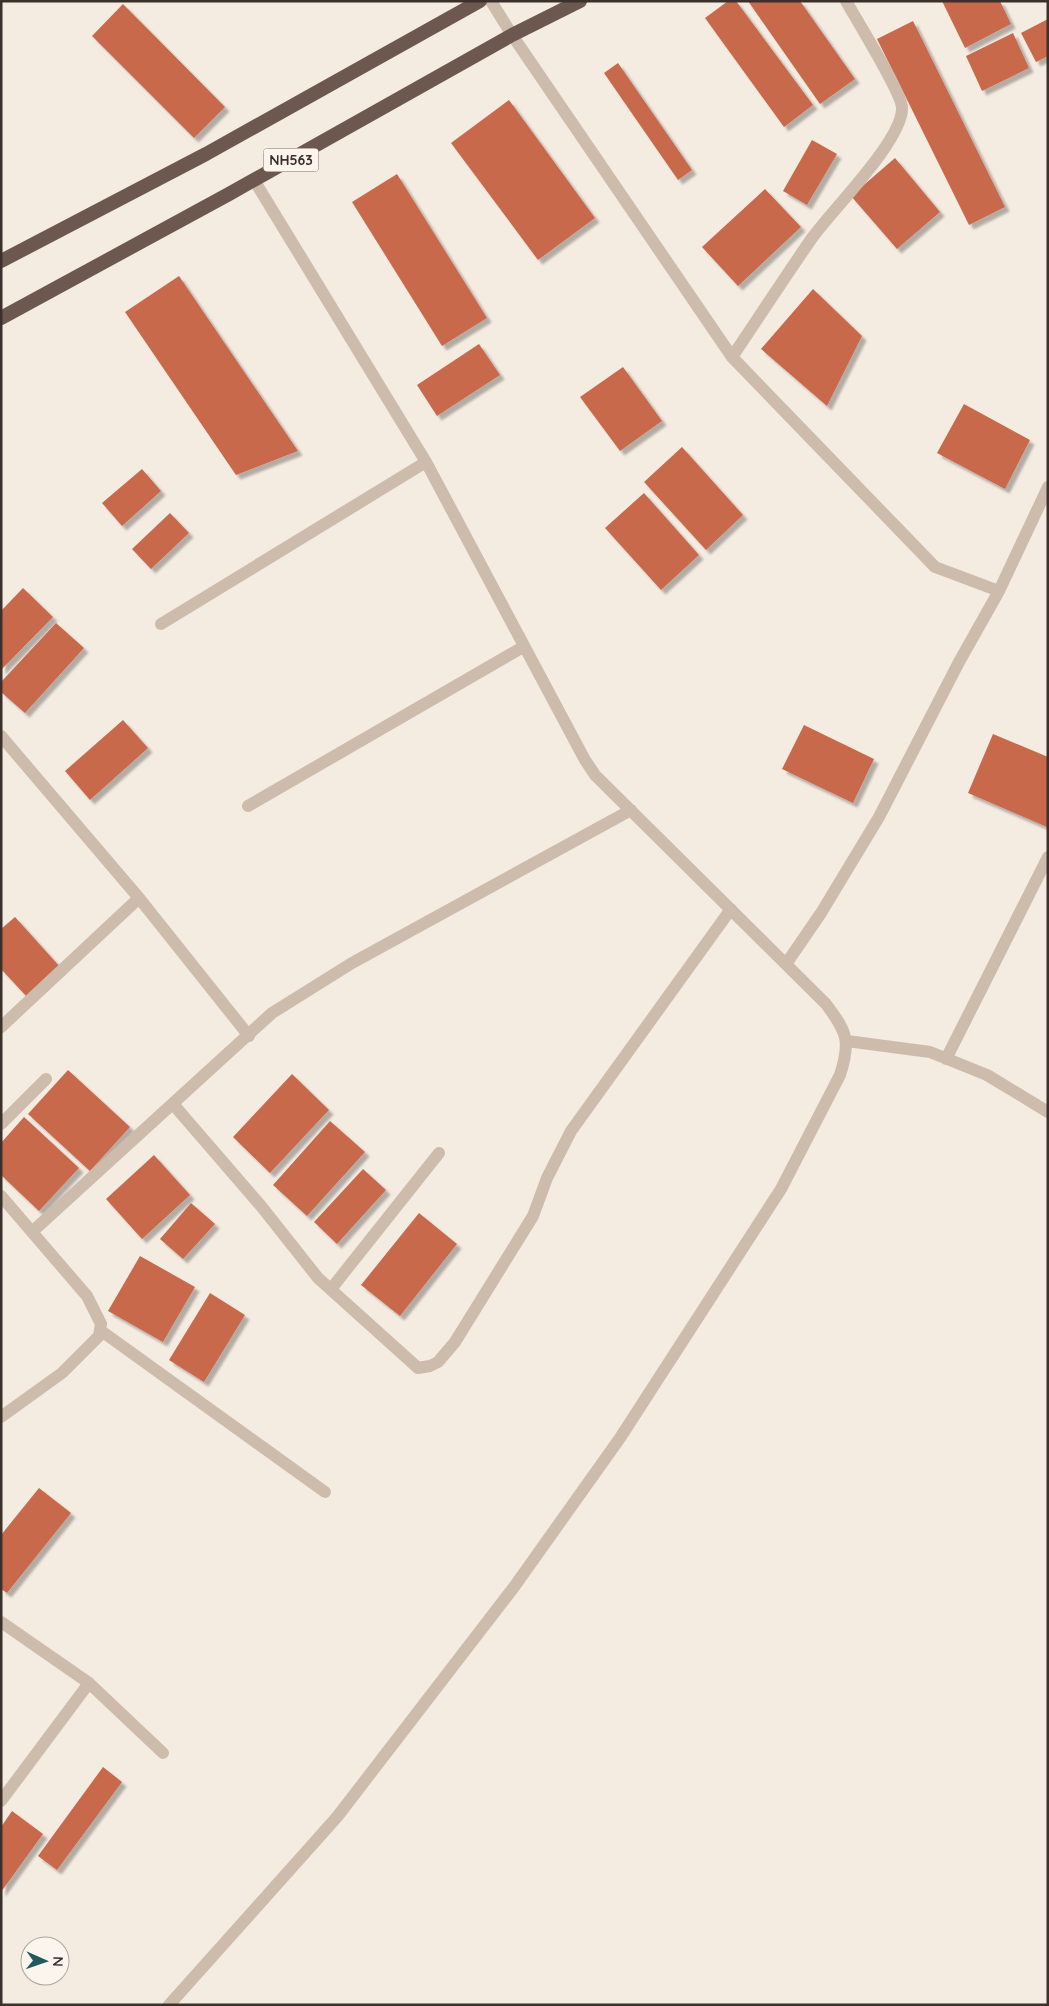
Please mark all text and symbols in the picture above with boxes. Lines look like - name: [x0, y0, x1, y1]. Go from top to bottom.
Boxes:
- road number: NH563: [264, 148, 318, 172]
- north arrow: [20, 1936, 70, 1986]
- text: N: [49, 1956, 67, 1967]

